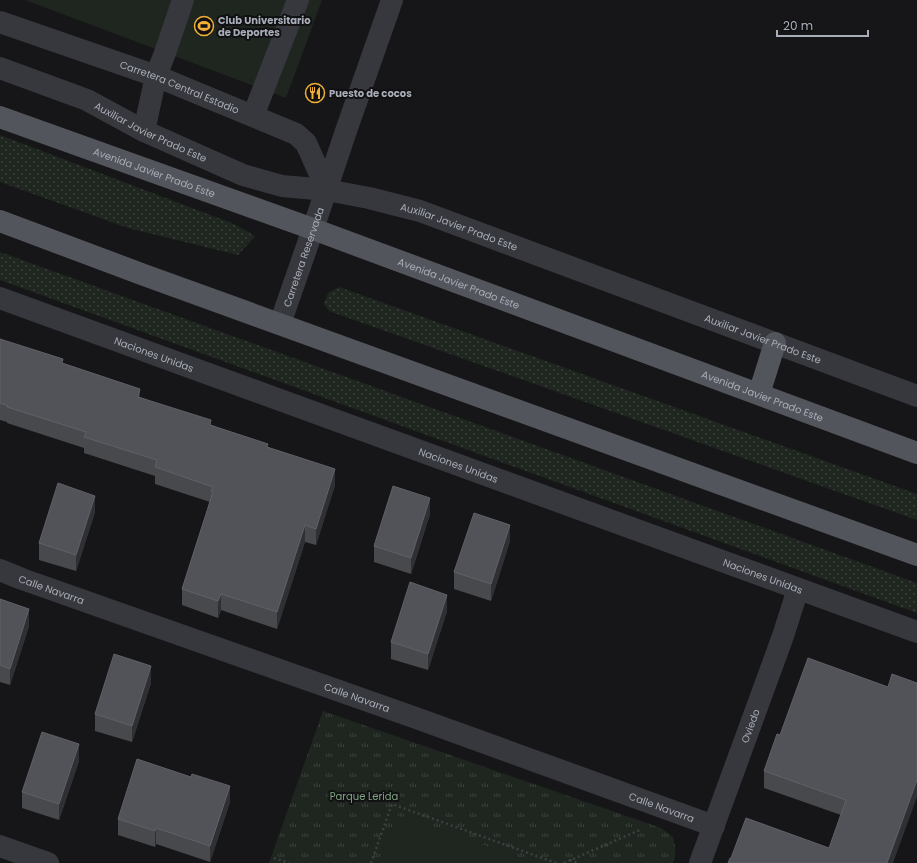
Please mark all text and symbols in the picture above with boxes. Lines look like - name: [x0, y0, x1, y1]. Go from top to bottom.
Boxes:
- scale bar: [777, 12, 868, 38]
- place label: Club Universitario de Deportes: [218, 13, 311, 40]
- sports icon: Club Universitario de Deportes: [193, 15, 215, 37]
- text: 20 m: [783, 17, 813, 34]
- street label: Carretera Central Estadio: [118, 57, 242, 117]
- restaurant icon: Puesto de cocos: [304, 82, 326, 104]
- place label: Puesto de cocos: [329, 86, 412, 101]
- street label: Auxiliar Javier Prado Este: [92, 98, 209, 166]
- street label: Avenida Javier Prado Este: [91, 143, 218, 201]
- street label: Auxiliar Javier Prado Este: [399, 199, 520, 254]
- street label: Carretera Reservada: [279, 205, 327, 309]
- street label: Avenida Javier Prado Este: [396, 254, 522, 313]
- street label: Auxiliar Javier Prado Este: [702, 310, 824, 367]
- street label: Naciones Unidas: [112, 333, 196, 375]
- street label: Avenida Javier Prado Este: [700, 366, 826, 425]
- street label: Naciones Unidas: [417, 444, 500, 486]
- street label: Naciones Unidas: [721, 555, 805, 597]
- street label: Calle Navarra: [17, 571, 86, 608]
- street label: Calle Navarra: [322, 679, 392, 716]
- street label: Oviedo: [737, 707, 763, 745]
- street label: Calle Navarra: [627, 788, 697, 826]
- park label: Parque Lerida: [330, 789, 398, 804]

